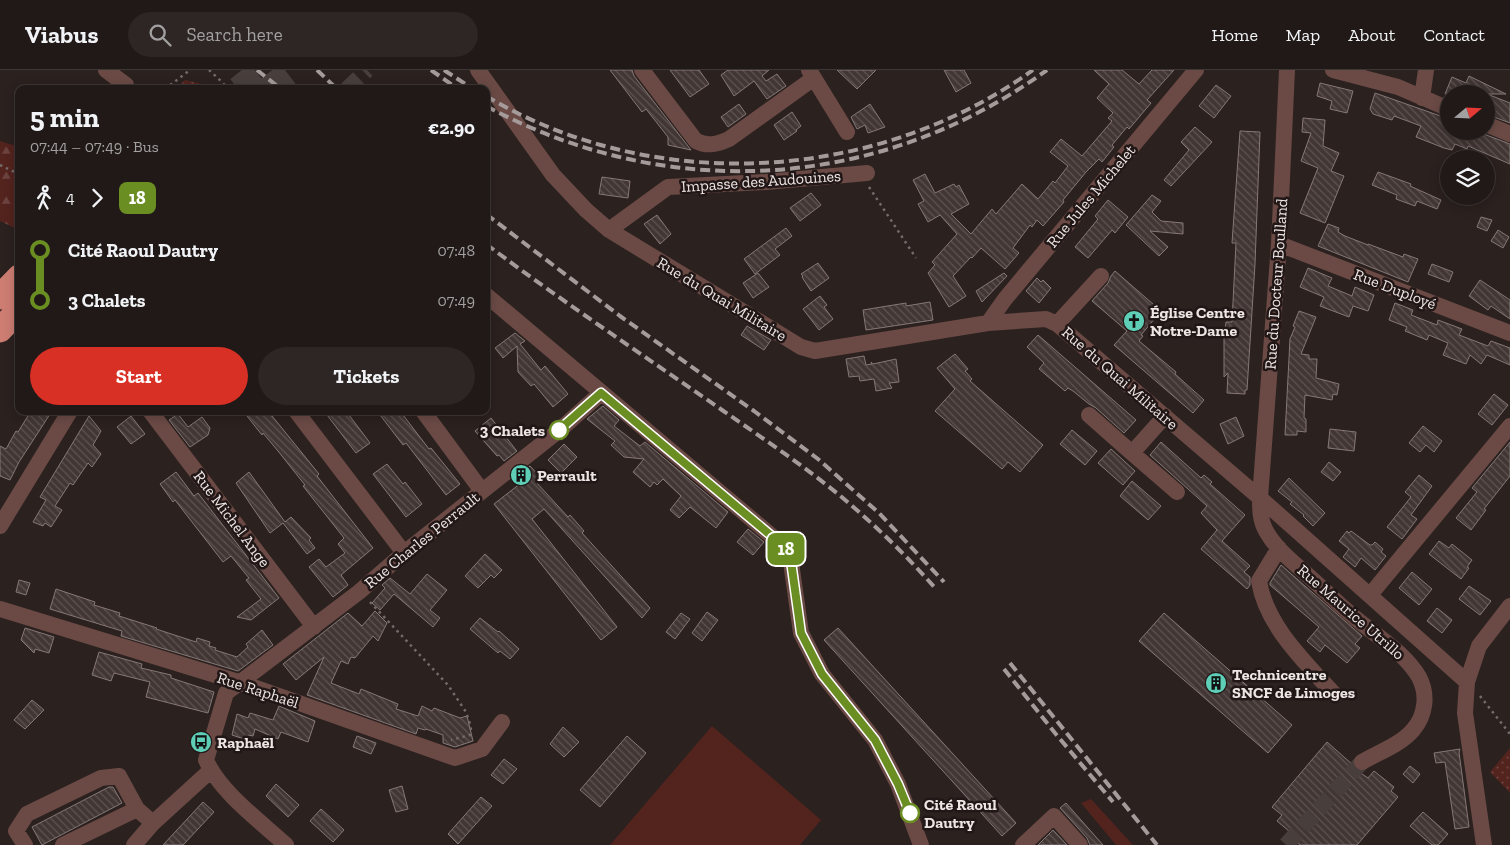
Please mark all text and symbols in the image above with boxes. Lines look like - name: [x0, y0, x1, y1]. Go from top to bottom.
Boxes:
- search box: [128, 12, 478, 57]
- text: Viabus: [25, 20, 98, 49]
- icon: search: [146, 21, 174, 49]
- text: Search here: [186, 23, 283, 46]
- text: Home: [1211, 24, 1258, 46]
- text: Map: [1286, 24, 1320, 46]
- text: About: [1348, 24, 1395, 46]
- text: Contact: [1423, 24, 1485, 46]
- north arrow: [1440, 85, 1495, 140]
- map controls: [1440, 85, 1495, 205]
- text: 5 min: [30, 101, 99, 134]
- text: €2.90: [428, 116, 475, 139]
- text: 07:44 – 07:49 · Bus: [30, 137, 159, 156]
- street label: Rue Jules Michelet: [1043, 141, 1140, 251]
- button: layers: [1440, 150, 1495, 205]
- street label: Impasse des Audouines: [680, 166, 842, 196]
- icon: walk: [30, 184, 58, 212]
- icon: forward: [83, 184, 111, 212]
- text: 18: [129, 187, 146, 209]
- text: 4: [66, 188, 75, 207]
- street label: Rue du Docteur Boulland: [1261, 197, 1291, 370]
- text: Cité Raoul Dautry: [68, 239, 218, 262]
- text: 07:48: [437, 241, 475, 260]
- street label: Rue du Quai Militaire: [654, 253, 790, 345]
- street label: Rue Duployé: [1351, 265, 1439, 313]
- text: 3 Chalets: [68, 289, 145, 312]
- text: 07:49: [438, 291, 475, 310]
- place label: Église Centre Notre-Dame: [1150, 303, 1245, 340]
- church icon: Église Centre Notre-Dame: [1122, 309, 1146, 333]
- street label: Rue du Quai Militaire: [1058, 322, 1182, 434]
- button: Start: [30, 347, 248, 405]
- button: Tickets: [258, 347, 475, 405]
- marker: 3 Chalets: [549, 420, 569, 440]
- place label: 3 Chalets: [480, 421, 545, 440]
- building icon: Perrault: [509, 463, 533, 487]
- place label: Perrault: [537, 466, 597, 485]
- street label: Rue Michel Ange: [190, 467, 274, 571]
- street label: Rue Charles Perrault: [361, 488, 483, 592]
- line badge: 18: [764, 533, 808, 565]
- text: 18: [778, 538, 794, 560]
- street label: Rue Maurice Utrillo: [1294, 560, 1408, 664]
- place label: Technicentre SNCF de Limoges: [1232, 665, 1355, 702]
- street label: Rue Raphaël: [215, 668, 301, 712]
- building icon: Technicentre SNCF de Limoges: [1204, 671, 1228, 695]
- bus stop icon: Raphaël: [189, 730, 213, 754]
- place label: Raphaël: [217, 733, 275, 752]
- place label: Cité Raoul Dautry: [924, 795, 997, 832]
- marker: Cité Raoul Dautry: [900, 803, 920, 823]

